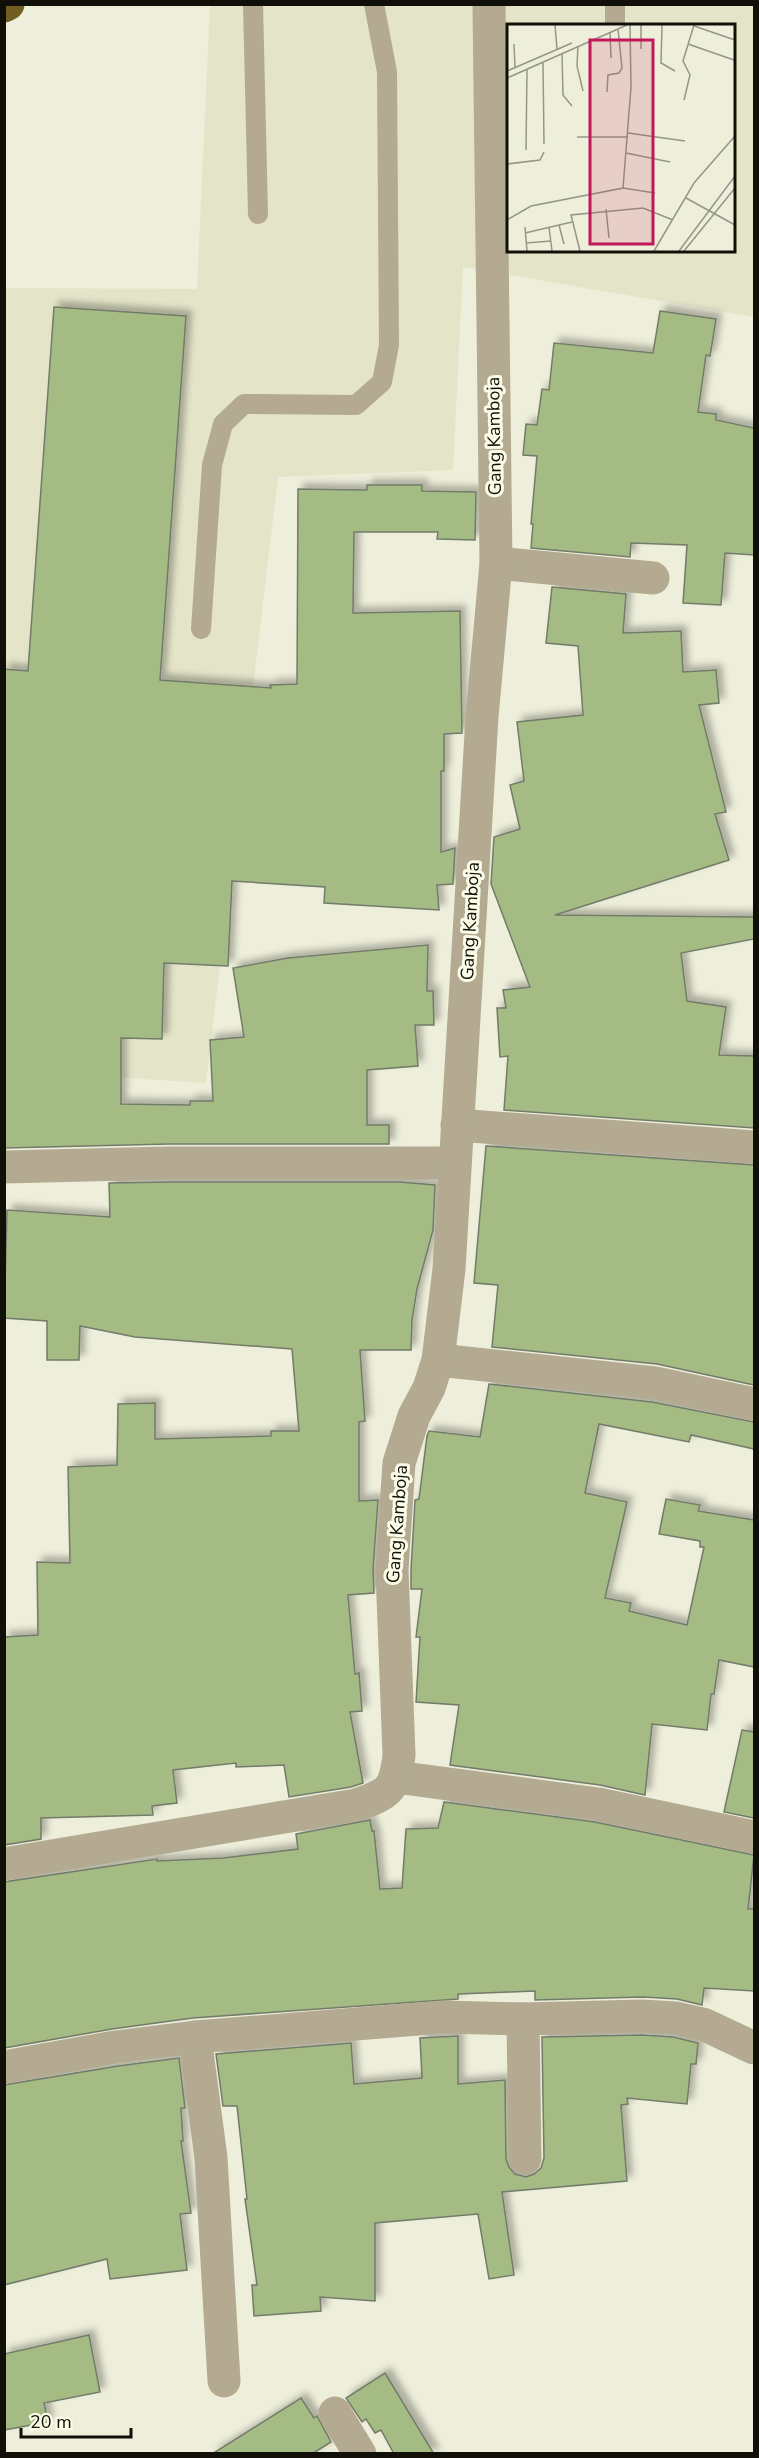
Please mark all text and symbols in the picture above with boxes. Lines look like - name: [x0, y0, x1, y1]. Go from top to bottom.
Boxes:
- inset map: [507, 24, 735, 252]
- street label: Gang Kamboja: [481, 377, 507, 495]
- street label: Gang Kamboja: [455, 861, 485, 981]
- street label: Gang Kamboja: [381, 1464, 413, 1584]
- scale bar: [21, 2401, 130, 2439]
- text: 20 m: [30, 2410, 72, 2434]

